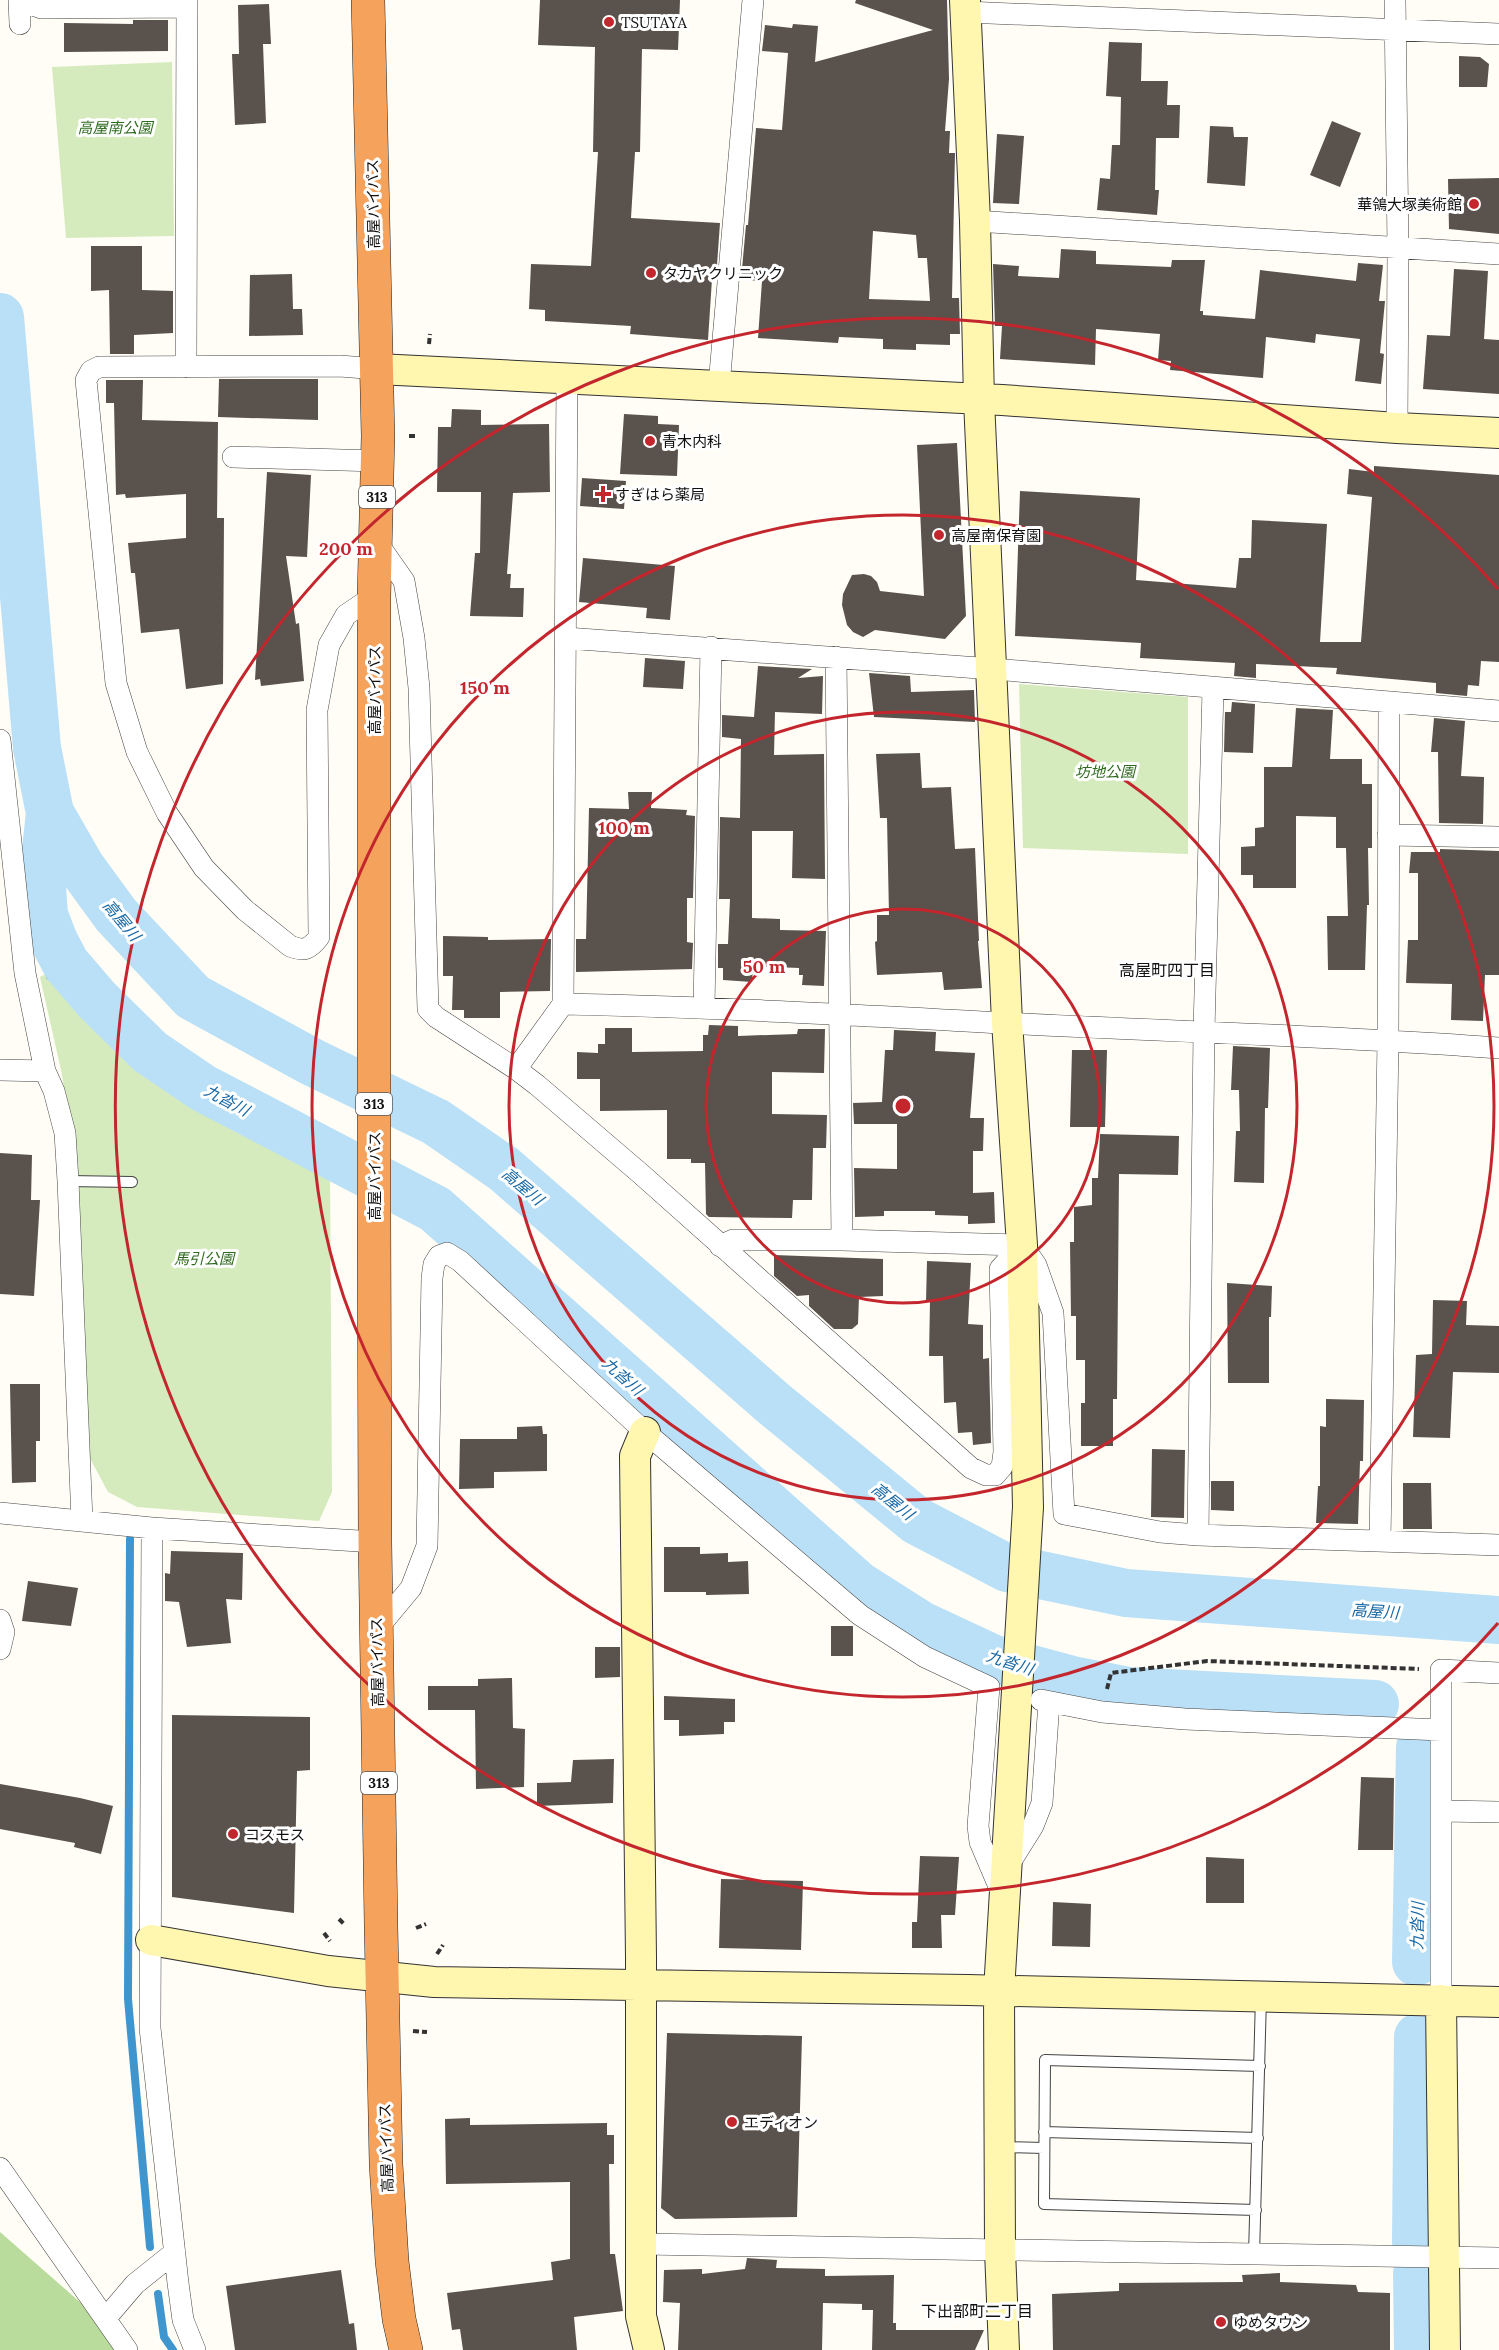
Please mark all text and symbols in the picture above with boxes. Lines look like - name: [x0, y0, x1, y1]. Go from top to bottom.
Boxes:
- place label: TSUTAYA: [621, 13, 688, 32]
- marker: TSUTAYA: [602, 15, 616, 29]
- park label: 高屋南公園: [77, 118, 154, 137]
- street label: 高屋バイパス: [363, 159, 383, 249]
- place label: 華鴒大塚美術館: [1357, 195, 1462, 214]
- marker: 華鴒大塚美術館: [1467, 197, 1481, 211]
- place label: タカヤクリニック: [663, 264, 783, 283]
- marker: タカヤクリニック: [644, 266, 658, 280]
- place label: 青木内科: [662, 432, 722, 451]
- marker: 青木内科: [643, 434, 657, 448]
- place label: すぎはら薬局: [615, 485, 705, 504]
- road number: 313: [359, 486, 395, 508]
- marker: すぎはら薬局: [596, 487, 610, 501]
- place label: 高屋南保育園: [951, 526, 1041, 545]
- marker: 高屋南保育園: [932, 528, 946, 542]
- text: 200 m: [319, 537, 373, 560]
- street label: 高屋バイパス: [365, 645, 384, 735]
- text: 150 m: [460, 676, 510, 699]
- park label: 坊地公園: [1075, 762, 1137, 781]
- text: 100 m: [598, 816, 650, 839]
- water label: 高屋川: [99, 895, 146, 946]
- text: 50 m: [743, 955, 786, 978]
- district label: 高屋町四丁目: [1119, 960, 1215, 980]
- water label: 九沓川: [201, 1080, 255, 1121]
- road number: 313: [356, 1093, 392, 1115]
- centre of rings: [893, 1096, 913, 1116]
- street label: 高屋バイパス: [365, 1131, 384, 1221]
- water label: 高屋川: [498, 1163, 549, 1210]
- park label: 馬引公園: [174, 1249, 236, 1268]
- water label: 九沓川: [598, 1353, 649, 1401]
- water label: 高屋川: [868, 1478, 919, 1525]
- water label: 高屋川: [1350, 1599, 1402, 1623]
- street label: 高屋バイパス: [367, 1617, 387, 1707]
- water label: 九沓川: [984, 1645, 1038, 1680]
- road number: 313: [361, 1772, 397, 1794]
- place label: コスモス: [245, 1825, 305, 1844]
- marker: コスモス: [226, 1827, 240, 1841]
- water label: 九沓川: [1407, 1900, 1427, 1950]
- street label: 高屋バイパス: [375, 2103, 397, 2193]
- place label: エディオン: [744, 2113, 818, 2132]
- marker: エディオン: [725, 2115, 739, 2129]
- district label: 下出部町二丁目: [921, 2301, 1033, 2321]
- place label: ゆめタウン: [1233, 2313, 1308, 2332]
- marker: ゆめタウン: [1214, 2315, 1228, 2329]

